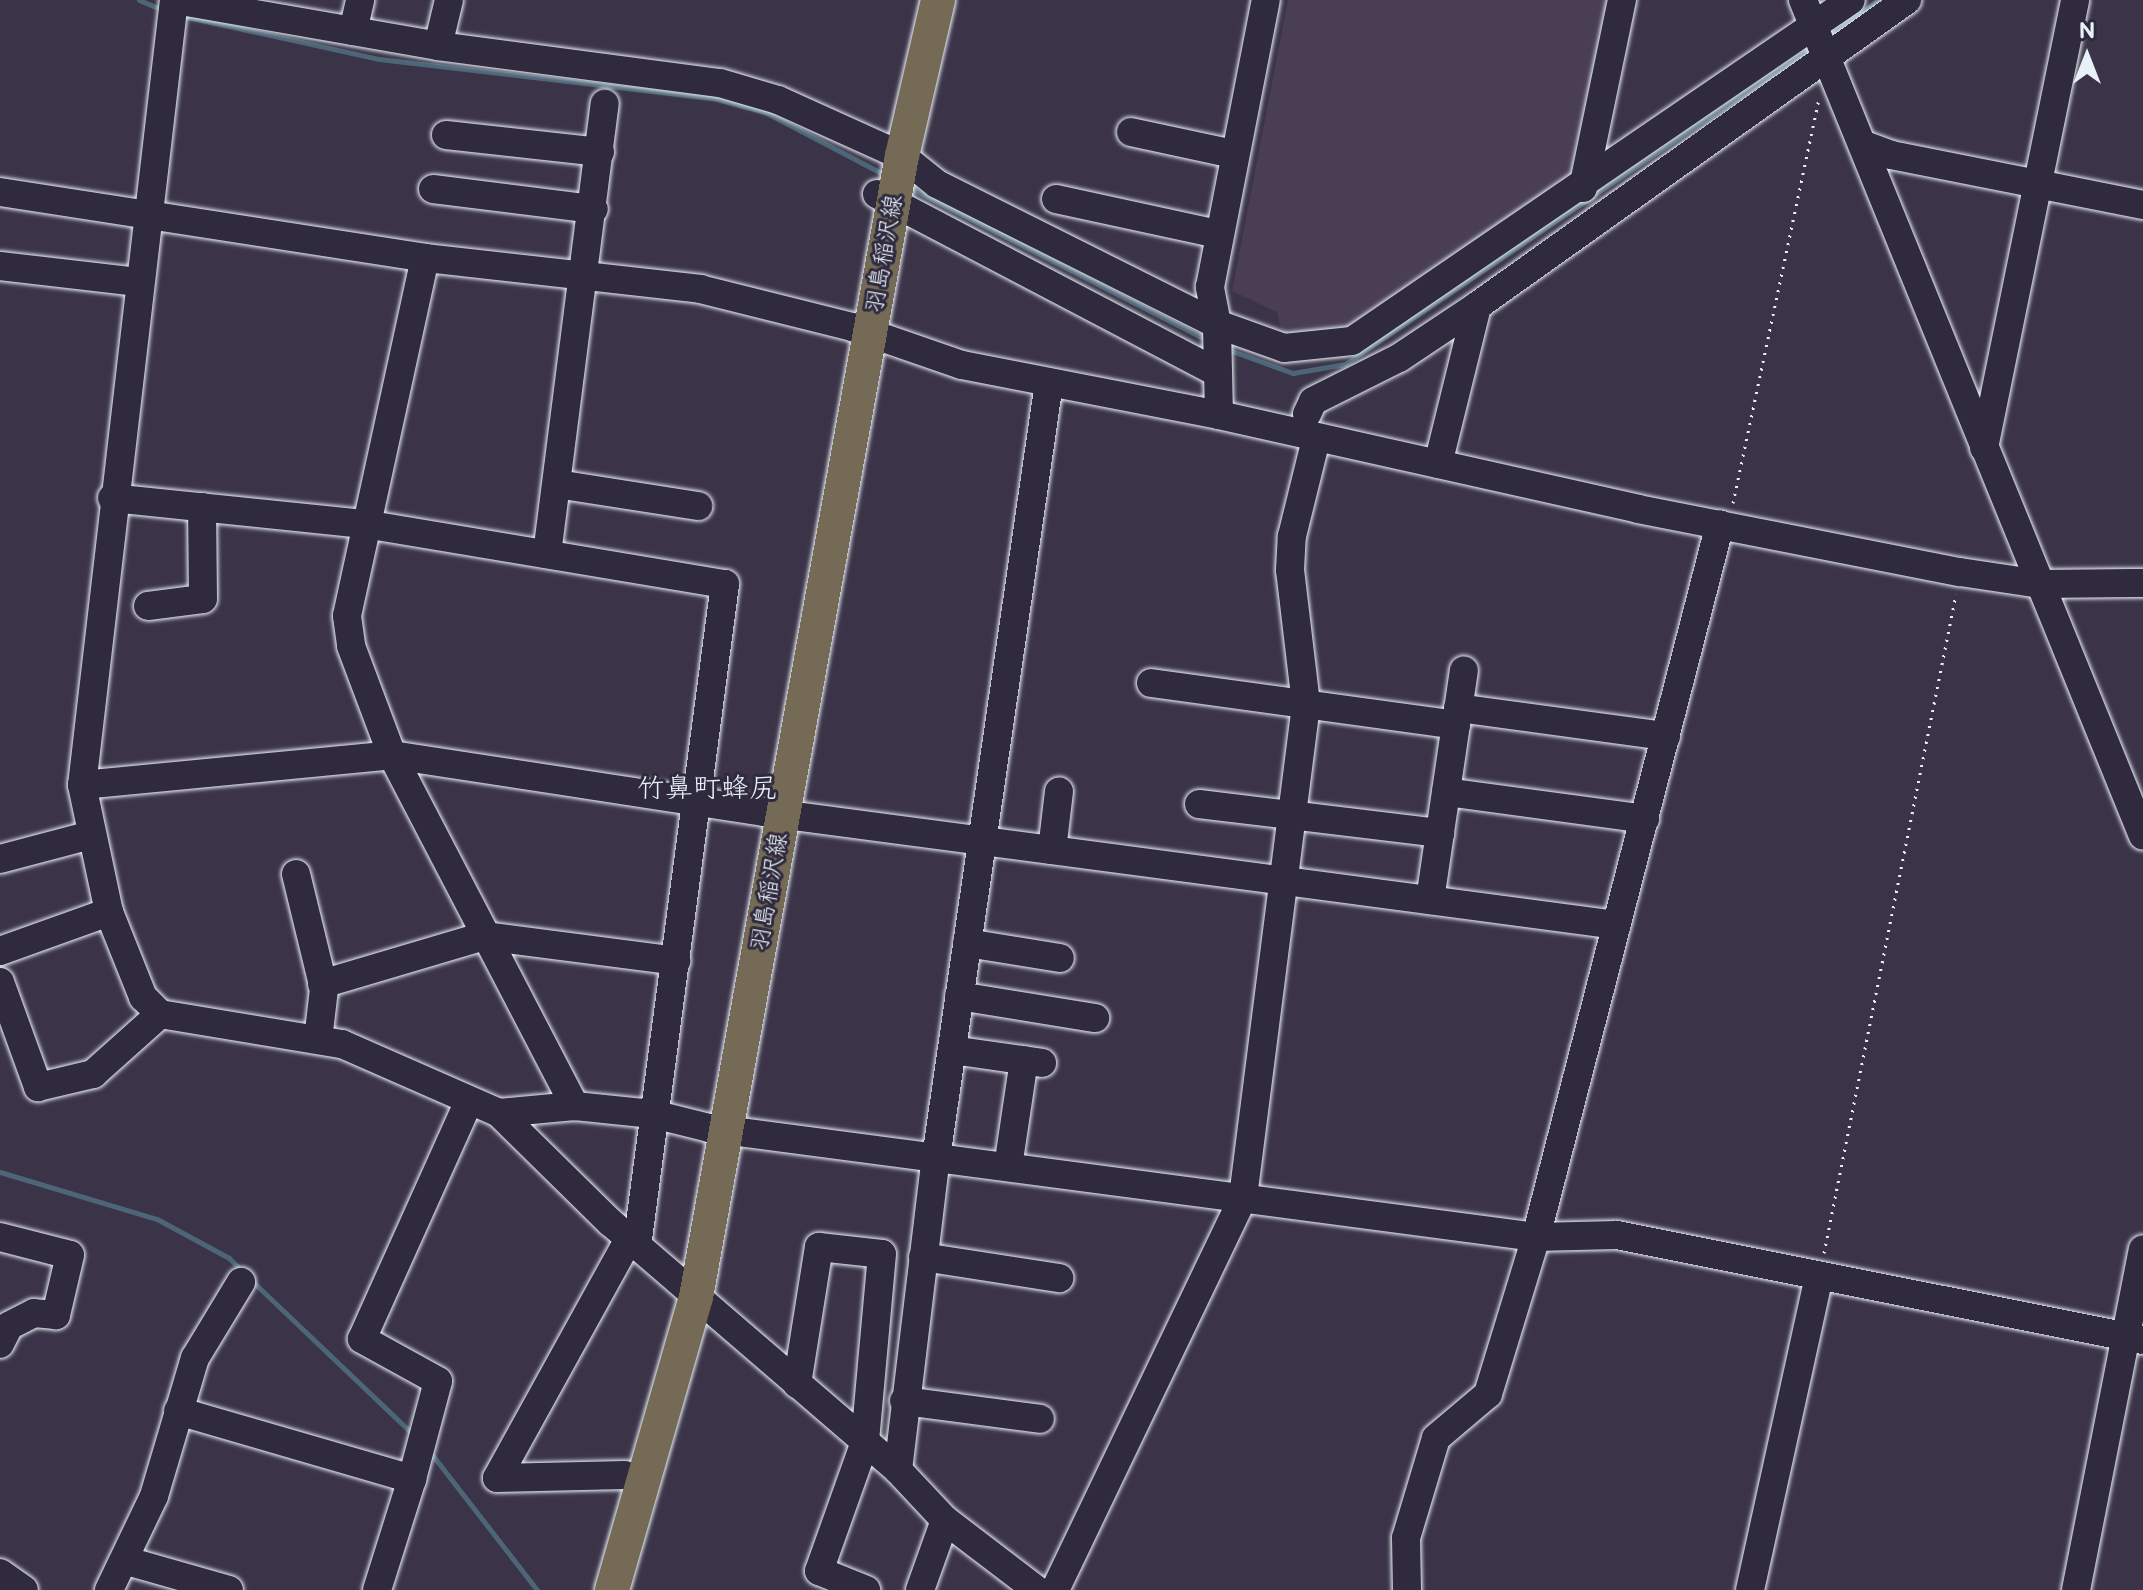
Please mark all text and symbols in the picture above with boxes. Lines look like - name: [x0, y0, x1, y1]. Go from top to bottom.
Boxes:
- north arrow: [2047, 16, 2127, 96]
- text: N: [2079, 18, 2095, 45]
- street label: 羽島稲沢線: [859, 192, 909, 316]
- district label: 竹鼻町蜂尻: [637, 772, 777, 806]
- street label: 羽島稲沢線: [744, 830, 794, 954]

